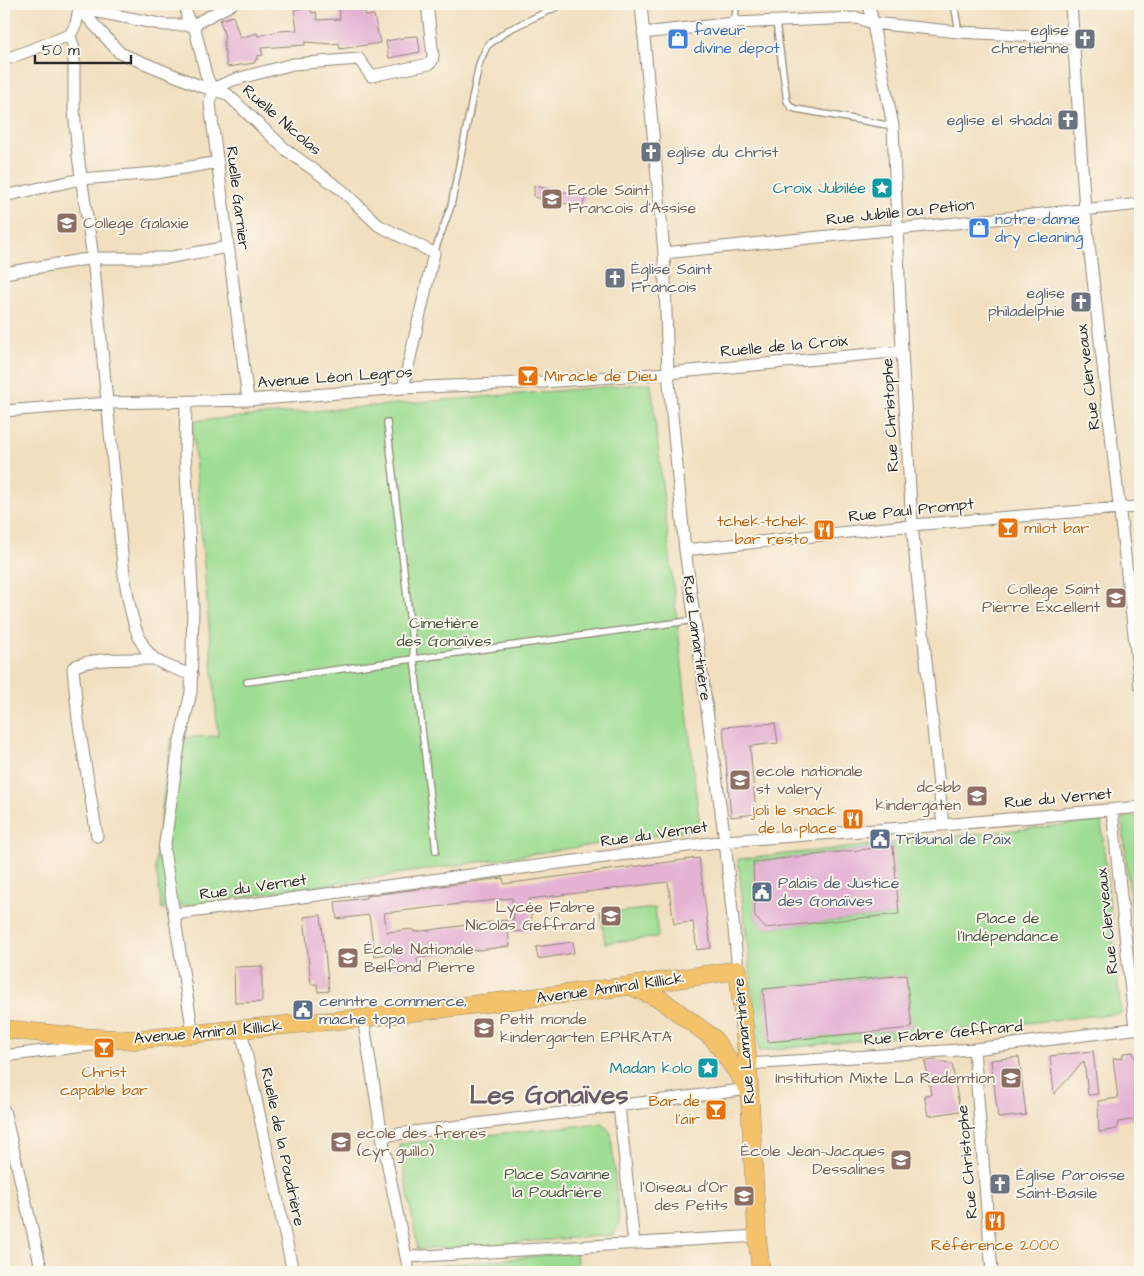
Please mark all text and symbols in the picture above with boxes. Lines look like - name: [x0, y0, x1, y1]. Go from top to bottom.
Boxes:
- place label: faveur divine depot: [694, 19, 780, 59]
- place label: eglise chretienne: [991, 19, 1069, 59]
- shop icon: faveur divine depot: [666, 27, 690, 51]
- church icon: eglise chretienne: [1073, 27, 1097, 51]
- scale bar: [35, 32, 131, 64]
- text: 50 m: [42, 40, 80, 61]
- street label: Ruelle Nicolas: [238, 79, 326, 161]
- church icon: eglise el shadai: [1056, 108, 1080, 132]
- place label: eglise el shadai: [947, 109, 1053, 132]
- church icon: eglise du christ: [639, 140, 663, 164]
- place label: eglise du christ: [667, 141, 779, 164]
- street label: Ruelle Garnier: [221, 145, 255, 251]
- place icon: Croix Jubilée: [870, 176, 894, 200]
- place label: Croix Jubilée: [773, 177, 866, 199]
- place label: Ecole Saint Francois d'Assise: [568, 179, 697, 219]
- school or university icon: Ecole Saint Francois d'Assise: [540, 187, 564, 211]
- street label: Rue Jubile ou Petion: [825, 193, 975, 231]
- place label: notre dame dry cleaning: [995, 208, 1083, 249]
- school or university icon: College Galaxie: [55, 211, 79, 235]
- place label: College Galaxie: [83, 212, 189, 235]
- shop icon: notre dame dry cleaning: [967, 216, 991, 240]
- place label: Église Saint Francois: [631, 258, 713, 298]
- church icon: Église Saint Francois: [603, 266, 627, 290]
- place label: eglise philadelphie: [988, 282, 1065, 322]
- church icon: eglise philadelphie: [1069, 290, 1093, 314]
- street label: Rue Clerveaux: [1071, 322, 1105, 431]
- street label: Ruelle de la Croix: [719, 329, 849, 363]
- street label: Rue Christophe: [876, 357, 904, 473]
- street label: Avenue Léon Legros: [257, 361, 413, 394]
- bar icon: Miracle de Dieu: [516, 364, 540, 388]
- place label: Miracle de Dieu: [544, 365, 657, 387]
- street label: Rue Paul Prompt: [847, 492, 975, 528]
- place label: tchek-tchek bar resto: [717, 510, 808, 550]
- bar icon: milot bar: [996, 516, 1020, 540]
- place label: milot bar: [1024, 517, 1089, 539]
- restaurant icon: tchek-tchek bar resto: [812, 518, 836, 542]
- street label: Rue Lamartinère: [677, 574, 717, 702]
- place label: College Saint Pierre Excellent: [982, 578, 1101, 618]
- school or university icon: College Saint Pierre Excellent: [1104, 586, 1128, 610]
- park label: Cimetière des Gonaïves: [397, 612, 491, 652]
- place label: ecole nationale st valery: [756, 760, 863, 801]
- school or university icon: ecole nationale st valery: [728, 768, 752, 792]
- place label: dcsbb kindergaten: [876, 776, 961, 817]
- street label: Rue du Vernet: [1003, 782, 1113, 814]
- school or university icon: dcsbb kindergaten: [965, 784, 989, 808]
- place label: joli le snack de la place: [750, 799, 837, 839]
- restaurant icon: joli le snack de la place: [841, 807, 865, 831]
- street label: Rue du Vernet: [599, 816, 710, 852]
- public building icon: Tribunal de Paix: [868, 827, 892, 851]
- place label: Tribunal de Paix: [896, 828, 1011, 850]
- street label: Rue Clerveaux: [1090, 866, 1124, 975]
- street label: Rue du Vernet: [198, 869, 309, 905]
- place label: Palais de Justice des Gonaïves: [778, 872, 900, 912]
- public building icon: Palais de Justice des Gonaïves: [750, 880, 774, 904]
- place label: Lycée Fabre Nicolas Geffrard: [466, 896, 595, 936]
- school or university icon: Lycée Fabre Nicolas Geffrard: [599, 904, 623, 928]
- park label: Place de l'Indépendance: [957, 907, 1059, 947]
- place label: École Nationale Belfond Pierre: [364, 938, 476, 978]
- school or university icon: École Nationale Belfond Pierre: [336, 946, 360, 970]
- street label: Avenue Amiral Killick: [535, 967, 685, 1009]
- street label: Rue Lamartinère: [728, 977, 760, 1105]
- place label: cenntre commerce, mache topa: [319, 990, 467, 1030]
- public building icon: cenntre commerce, mache topa: [291, 998, 315, 1022]
- place label: Petit monde kindergarten EPHRATA: [500, 1008, 672, 1049]
- street label: Avenue Amiral Killick: [133, 1015, 283, 1049]
- street label: Rue Fabre Geffrard: [863, 1015, 1023, 1051]
- school or university icon: Petit monde kindergarten EPHRATA: [472, 1016, 496, 1040]
- bar icon: Christ capable bar: [92, 1036, 116, 1060]
- place icon: Madan kolo: [696, 1056, 720, 1080]
- place label: Madan kolo: [610, 1057, 692, 1079]
- place label: Christ capable bar: [60, 1061, 148, 1101]
- street label: Ruelle de la Poudrière: [255, 1066, 311, 1229]
- school or university icon: Institution Mixte La Redemtion: [999, 1066, 1023, 1090]
- place label: Institution Mixte La Redemtion: [775, 1067, 995, 1089]
- district label: Les Gonaïves: [470, 1077, 628, 1113]
- place label: Bar de l'air: [648, 1090, 700, 1130]
- bar icon: Bar de l'air: [704, 1098, 728, 1122]
- street label: Rue Christophe: [951, 1104, 983, 1220]
- place label: ecole des freres (cyr guillo): [357, 1122, 486, 1163]
- school or university icon: ecole des freres (cyr guillo): [329, 1130, 353, 1154]
- place label: École Jean-Jacques Dessalines: [741, 1140, 885, 1180]
- school or university icon: École Jean-Jacques Dessalines: [889, 1148, 913, 1172]
- park label: Place Savanne la Poudrière: [504, 1163, 610, 1203]
- place label: Église Paroisse Saint-Basile: [1016, 1164, 1125, 1204]
- church icon: Église Paroisse Saint-Basile: [988, 1172, 1012, 1196]
- place label: l'Oiseau d'Or des Petits: [640, 1176, 728, 1216]
- school or university icon: l'Oiseau d'Or des Petits: [732, 1184, 756, 1208]
- restaurant icon: Référence 2000: [983, 1209, 1007, 1233]
- place label: Référence 2000: [931, 1234, 1059, 1256]

